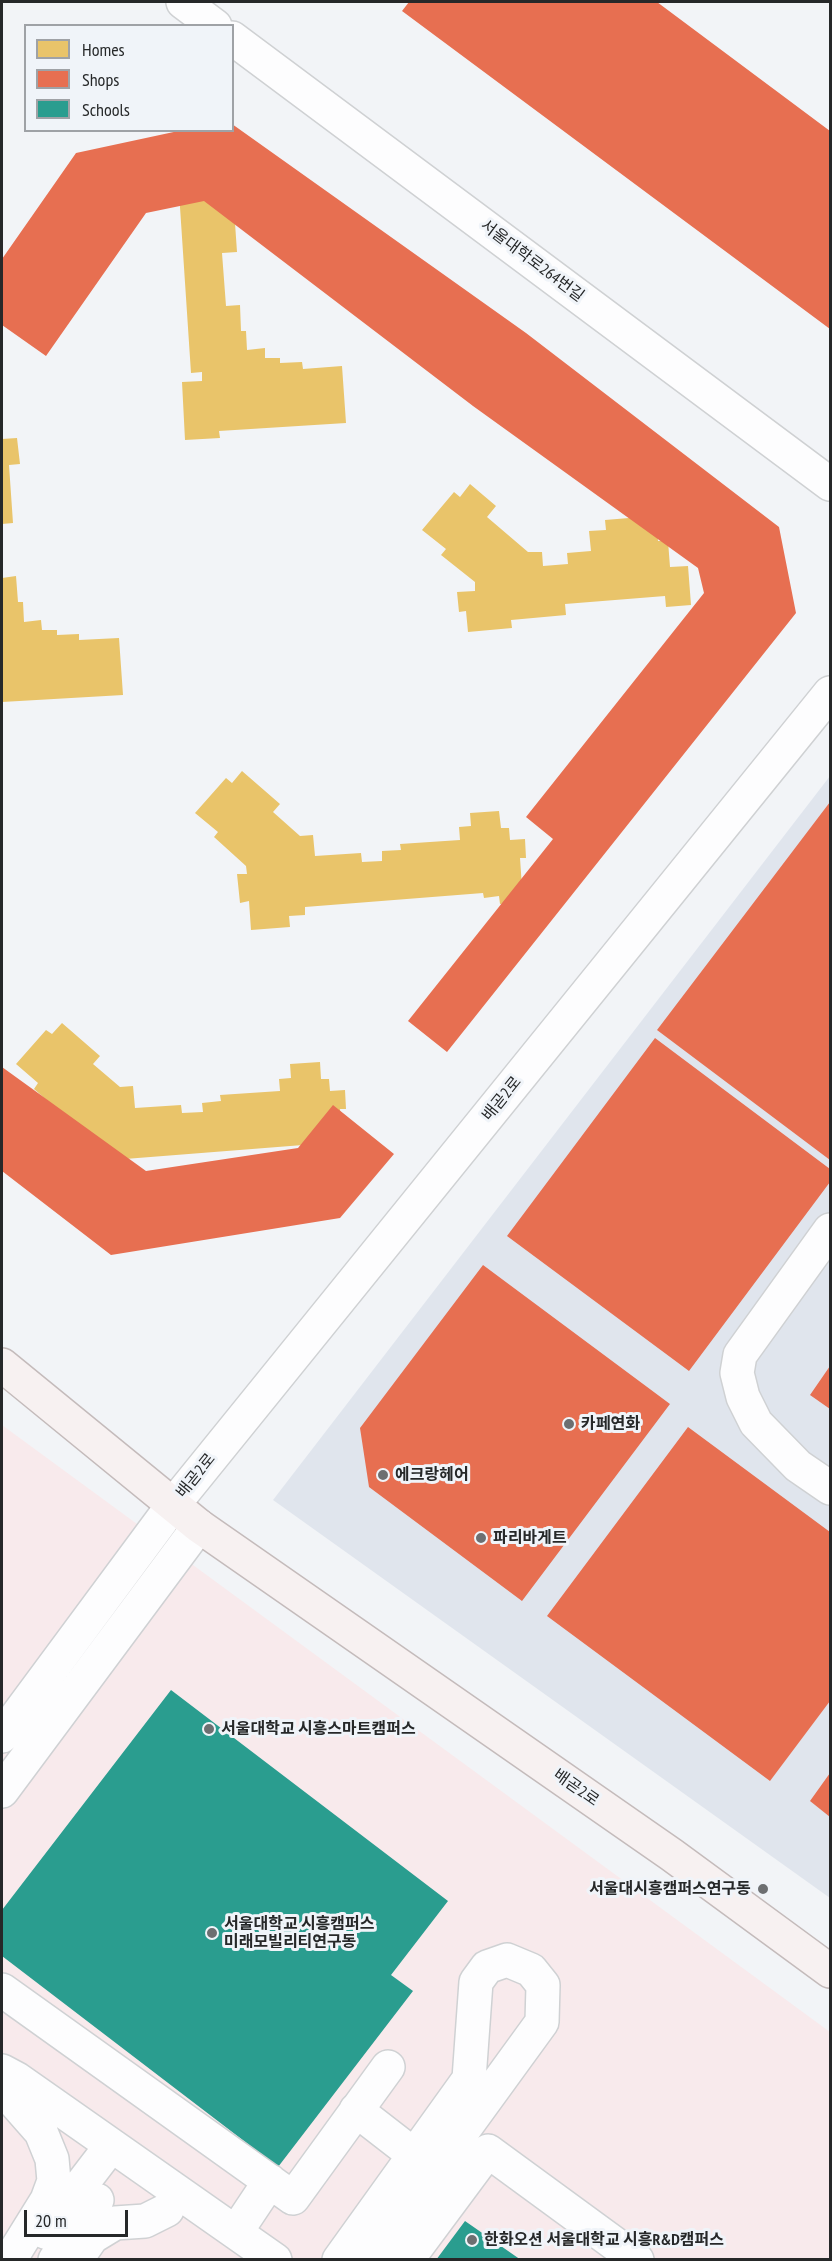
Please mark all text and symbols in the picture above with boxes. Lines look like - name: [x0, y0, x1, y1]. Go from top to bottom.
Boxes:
- legend: [24, 24, 234, 132]
- text: Homes: [82, 38, 125, 61]
- text: Shops: [82, 68, 119, 91]
- text: Schools: [82, 98, 130, 121]
- street label: 서울대학로264번길: [476, 216, 588, 306]
- street label: 배곧2로: [478, 1073, 526, 1125]
- place label: 카페연화: [581, 1414, 640, 1434]
- marker: 카페연화: [562, 1417, 576, 1431]
- street label: 배곧2로: [172, 1450, 220, 1502]
- place label: 에크랑헤어: [395, 1465, 469, 1485]
- marker: 에크랑헤어: [376, 1468, 390, 1482]
- place label: 파리바게트: [493, 1528, 567, 1548]
- marker: 파리바게트: [474, 1531, 488, 1545]
- place label: 서울대학교 시흥스마트캠퍼스: [221, 1719, 416, 1739]
- marker: 서울대학교 시흥스마트캠퍼스: [202, 1722, 216, 1736]
- street label: 배곧2로: [549, 1765, 603, 1811]
- place label: 서울대시흥캠퍼스연구동: [589, 1879, 751, 1899]
- marker: 서울대시흥캠퍼스연구동: [756, 1882, 770, 1896]
- place label: 서울대학교 시흥캠퍼스 미래모빌리티연구동: [224, 1914, 374, 1952]
- marker: 서울대학교 시흥캠퍼스 미래모빌리티연구동: [205, 1926, 219, 1940]
- scale bar: [27, 2198, 130, 2236]
- text: 20 m: [35, 2209, 67, 2232]
- place label: 한화오션 서울대학교 시흥R&D캠퍼스: [484, 2230, 724, 2250]
- marker: 한화오션 서울대학교 시흥R&D캠퍼스: [465, 2233, 479, 2247]

